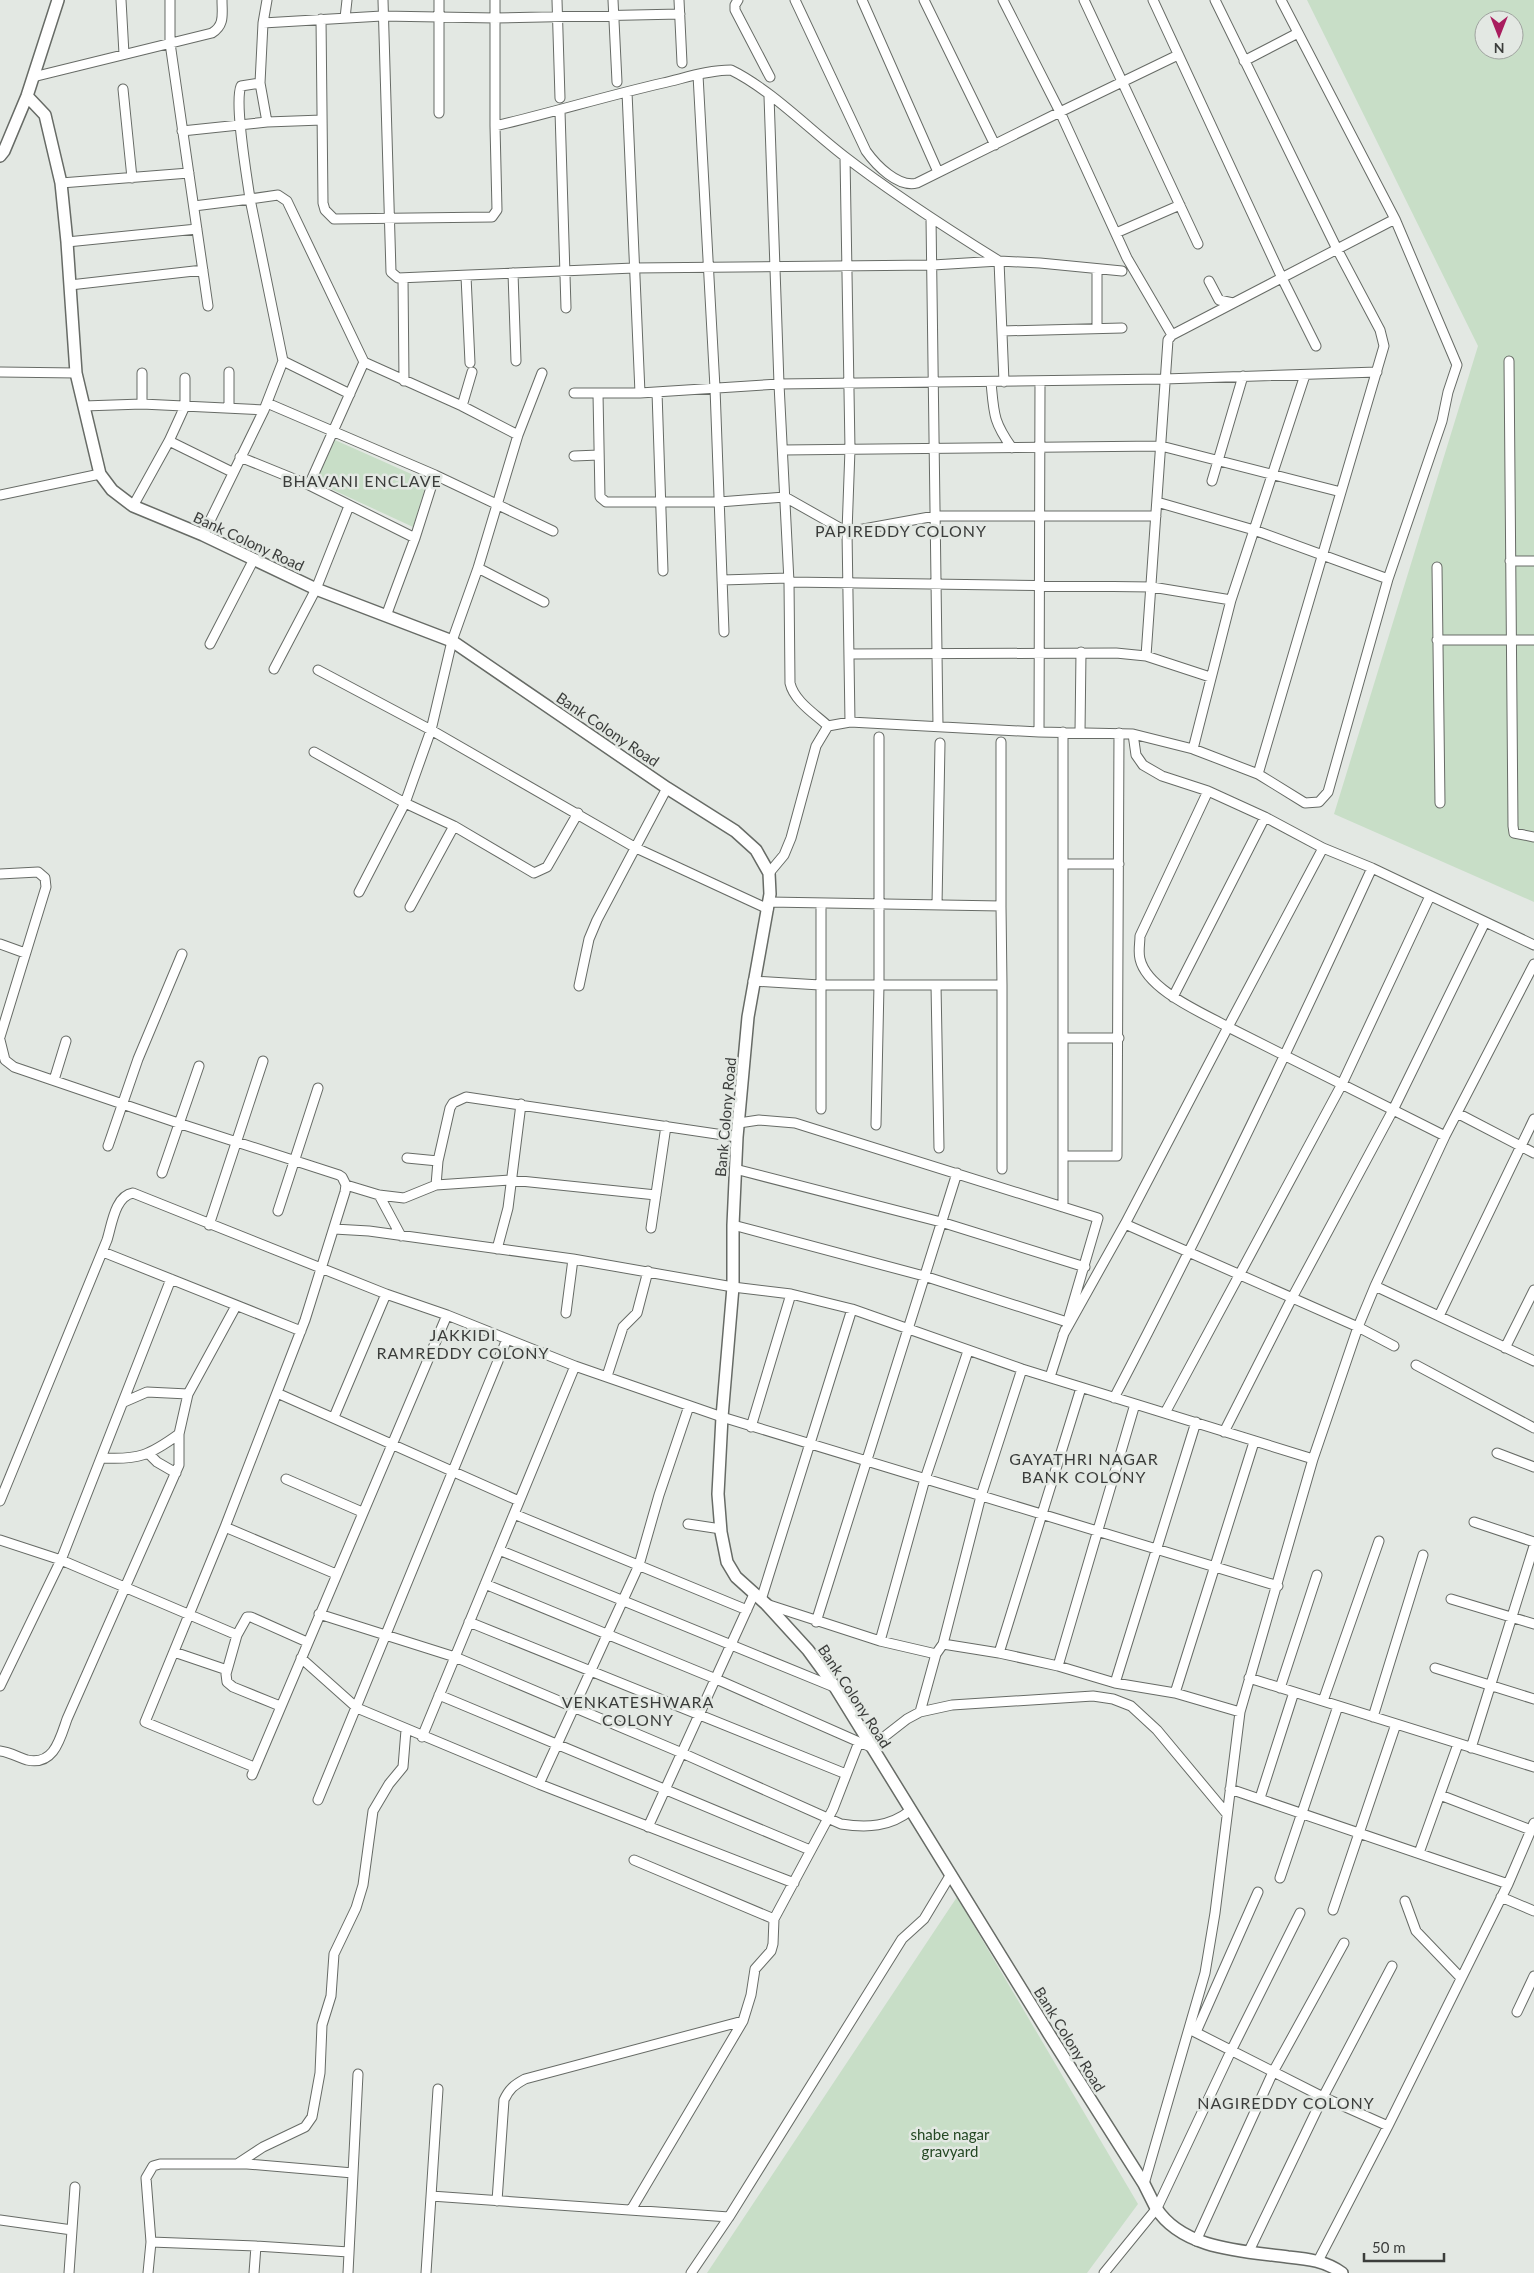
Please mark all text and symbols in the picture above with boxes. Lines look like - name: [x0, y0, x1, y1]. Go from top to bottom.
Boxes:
- north arrow: [1474, 10, 1524, 60]
- text: N: [1494, 40, 1504, 57]
- district label: BHAVANI ENCLAVE: [282, 471, 442, 490]
- street label: Bank Colony Road: [191, 507, 307, 575]
- district label: PAPIREDDY COLONY: [815, 521, 987, 540]
- street label: Bank Colony Road: [553, 688, 663, 770]
- street label: Bank Colony Road: [711, 1056, 739, 1178]
- district label: JAKKIDI RAMREDDY COLONY: [376, 1325, 550, 1362]
- district label: GAYATHRI NAGAR BANK COLONY: [1009, 1449, 1159, 1486]
- street label: Bank Colony Road: [815, 1641, 895, 1751]
- district label: VENKATESHWARA COLONY: [562, 1692, 714, 1729]
- street label: Bank Colony Road: [1031, 1983, 1109, 2095]
- district label: NAGIREDDY COLONY: [1197, 2093, 1375, 2112]
- park label: shabe nagar gravyard: [910, 2125, 990, 2160]
- scale bar: [1364, 2230, 1444, 2262]
- text: 50 m: [1372, 2238, 1406, 2256]

